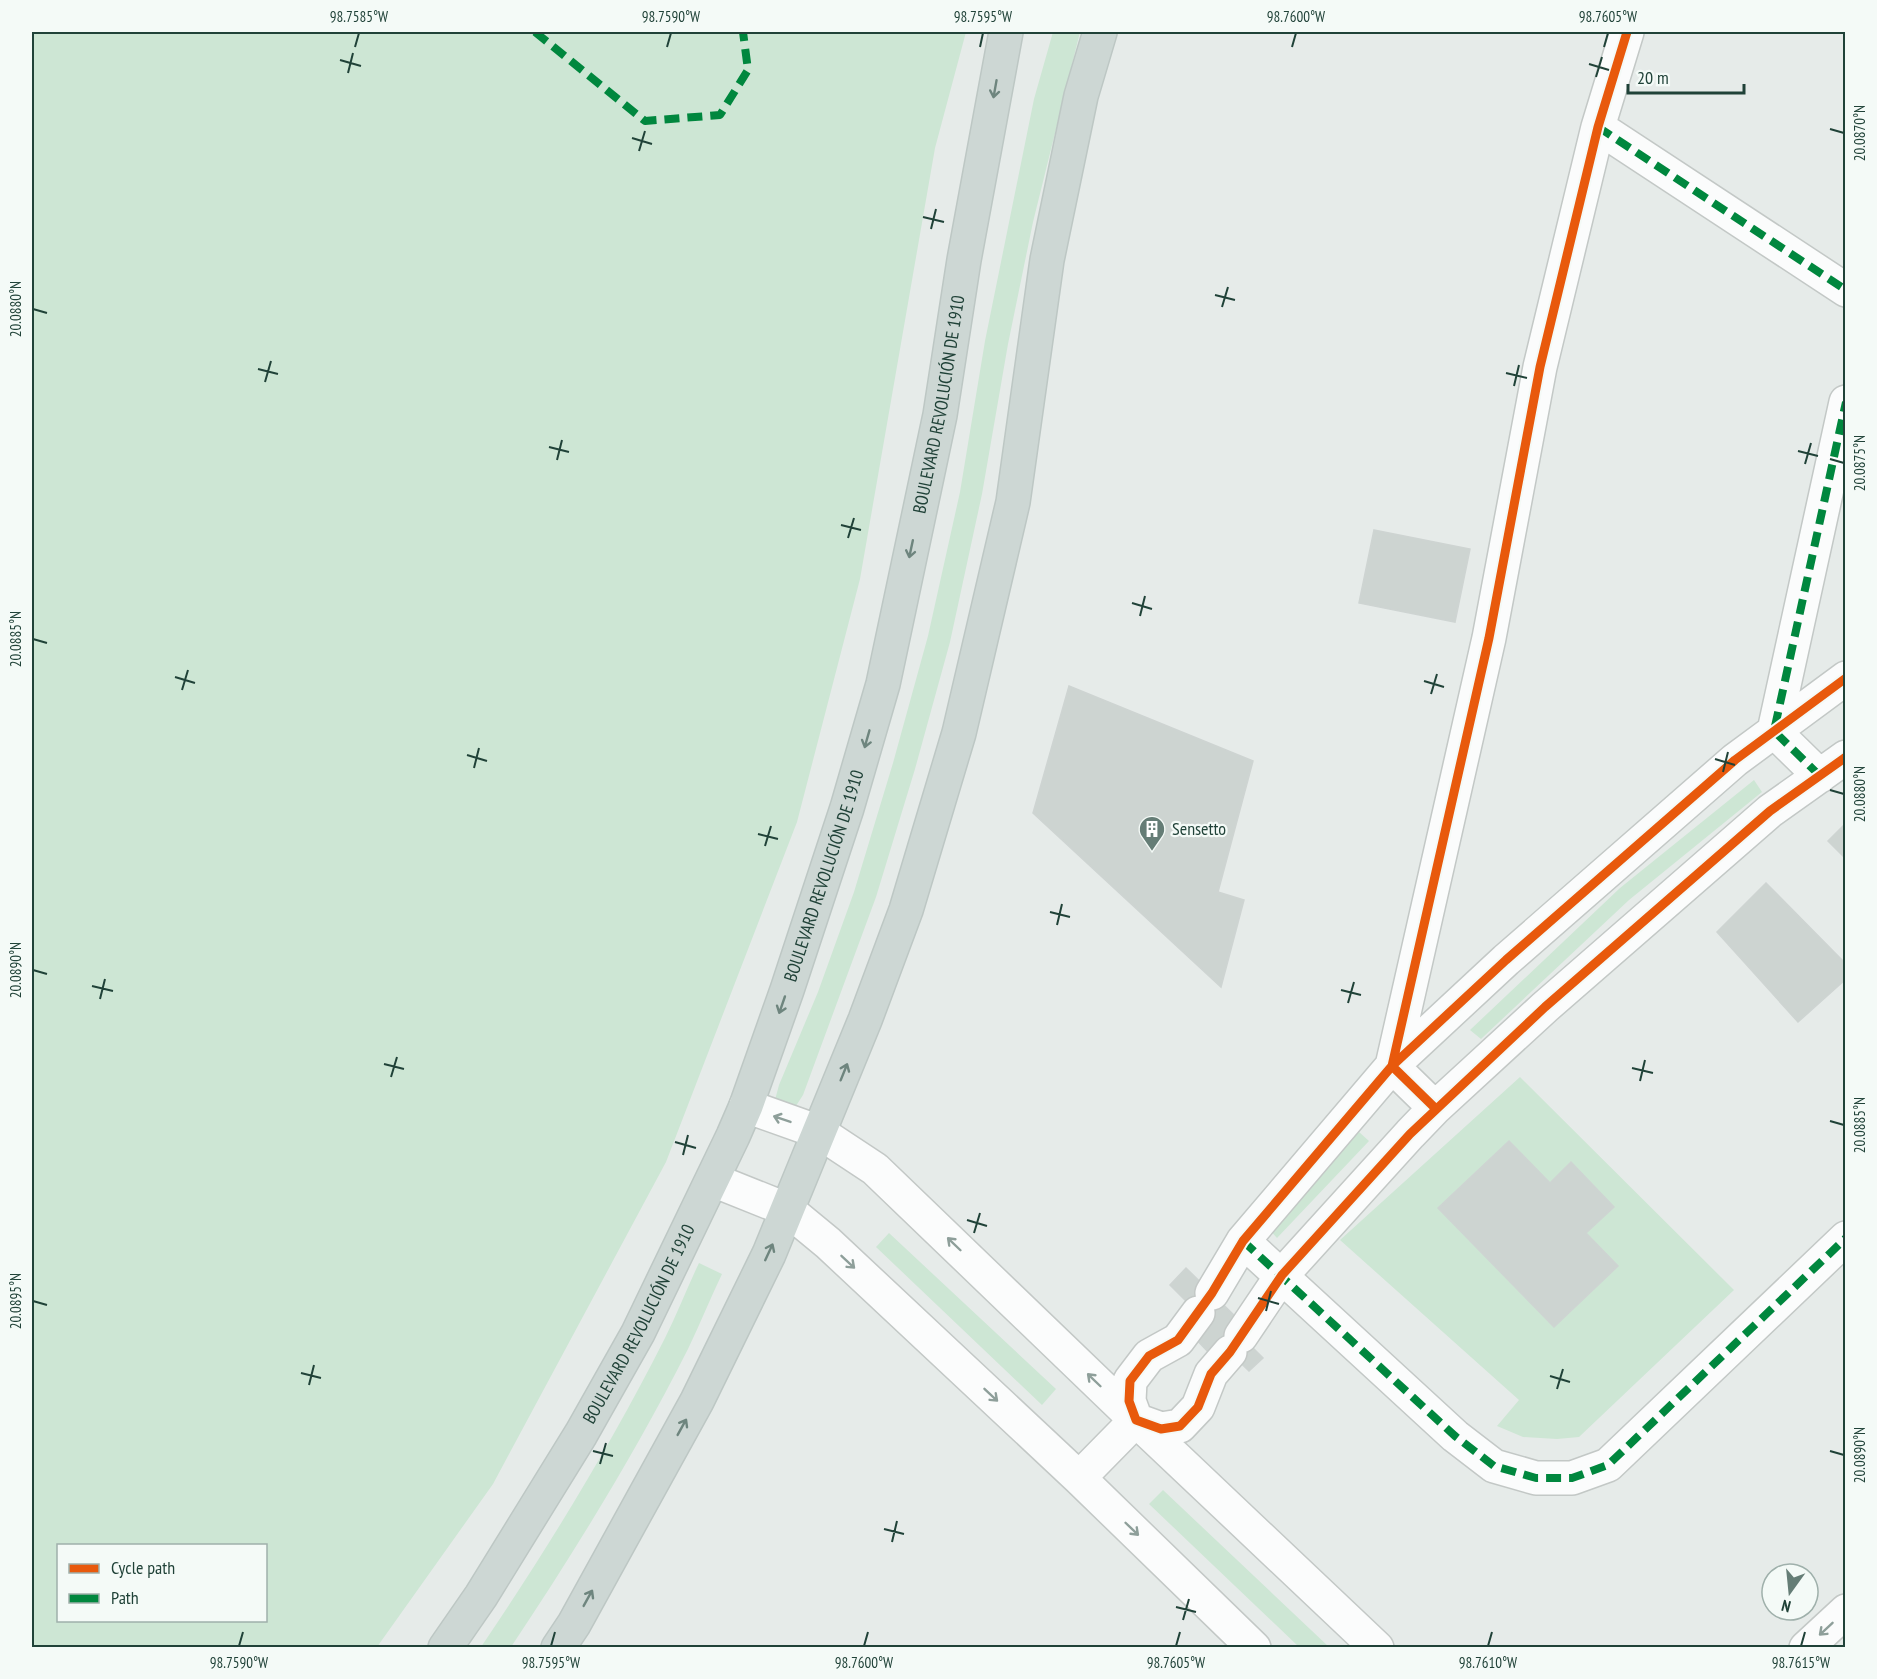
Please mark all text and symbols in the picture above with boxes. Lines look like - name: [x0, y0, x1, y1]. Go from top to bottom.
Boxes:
- text: 98.7585°W: [330, 7, 388, 26]
- text: 98.7590°W: [642, 7, 700, 26]
- text: 98.7595°W: [954, 7, 1012, 26]
- text: 98.7600°W: [1267, 7, 1325, 26]
- text: 98.7605°W: [1579, 7, 1637, 26]
- scale bar: [1628, 57, 1744, 95]
- text: 20 m: [1637, 66, 1669, 89]
- one-way arrow: [990, 79, 1001, 98]
- text: 20.0870°N: [1850, 105, 1869, 161]
- text: 20.0880°N: [6, 281, 25, 337]
- street label: BOULEVARD REVOLUCIÓN DE 1910: [907, 294, 969, 516]
- text: 20.0875°N: [1850, 435, 1869, 491]
- one-way arrow: [905, 539, 916, 558]
- text: 20.0885°N: [6, 611, 25, 667]
- one-way arrow: [861, 729, 872, 748]
- text: 20.0880°N: [1850, 766, 1869, 822]
- street label: BOULEVARD REVOLUCIÓN DE 1910: [778, 767, 868, 985]
- building icon: Sensetto: [1137, 814, 1167, 852]
- place label: Sensetto: [1172, 817, 1226, 840]
- text: 20.0890°N: [6, 942, 25, 998]
- one-way arrow: [775, 995, 786, 1014]
- one-way arrow: [839, 1063, 850, 1082]
- text: 20.0885°N: [1850, 1097, 1869, 1153]
- one-way arrow: [774, 1112, 792, 1123]
- street label: BOULEVARD REVOLUCIÓN DE 1910: [577, 1220, 700, 1428]
- one-way arrow: [946, 1237, 961, 1251]
- one-way arrow: [764, 1244, 776, 1262]
- one-way arrow: [841, 1255, 856, 1269]
- text: 20.0895°N: [6, 1273, 25, 1329]
- one-way arrow: [1086, 1372, 1101, 1387]
- one-way arrow: [983, 1388, 998, 1402]
- one-way arrow: [677, 1419, 689, 1436]
- text: 20.0890°N: [1850, 1427, 1869, 1483]
- one-way arrow: [1125, 1522, 1140, 1537]
- legend: [57, 1544, 267, 1622]
- text: Cycle path: [111, 1556, 175, 1579]
- north arrow: [1760, 1562, 1820, 1622]
- text: Path: [111, 1586, 139, 1609]
- one-way arrow: [583, 1590, 595, 1607]
- text: N: [1779, 1596, 1793, 1617]
- one-way arrow: [1819, 1622, 1834, 1636]
- text: 98.7590°W: [210, 1653, 268, 1672]
- text: 98.7595°W: [522, 1653, 580, 1672]
- text: 98.7600°W: [835, 1653, 893, 1672]
- text: 98.7605°W: [1147, 1653, 1205, 1672]
- text: 98.7610°W: [1459, 1653, 1517, 1672]
- text: 98.7615°W: [1772, 1653, 1830, 1672]

